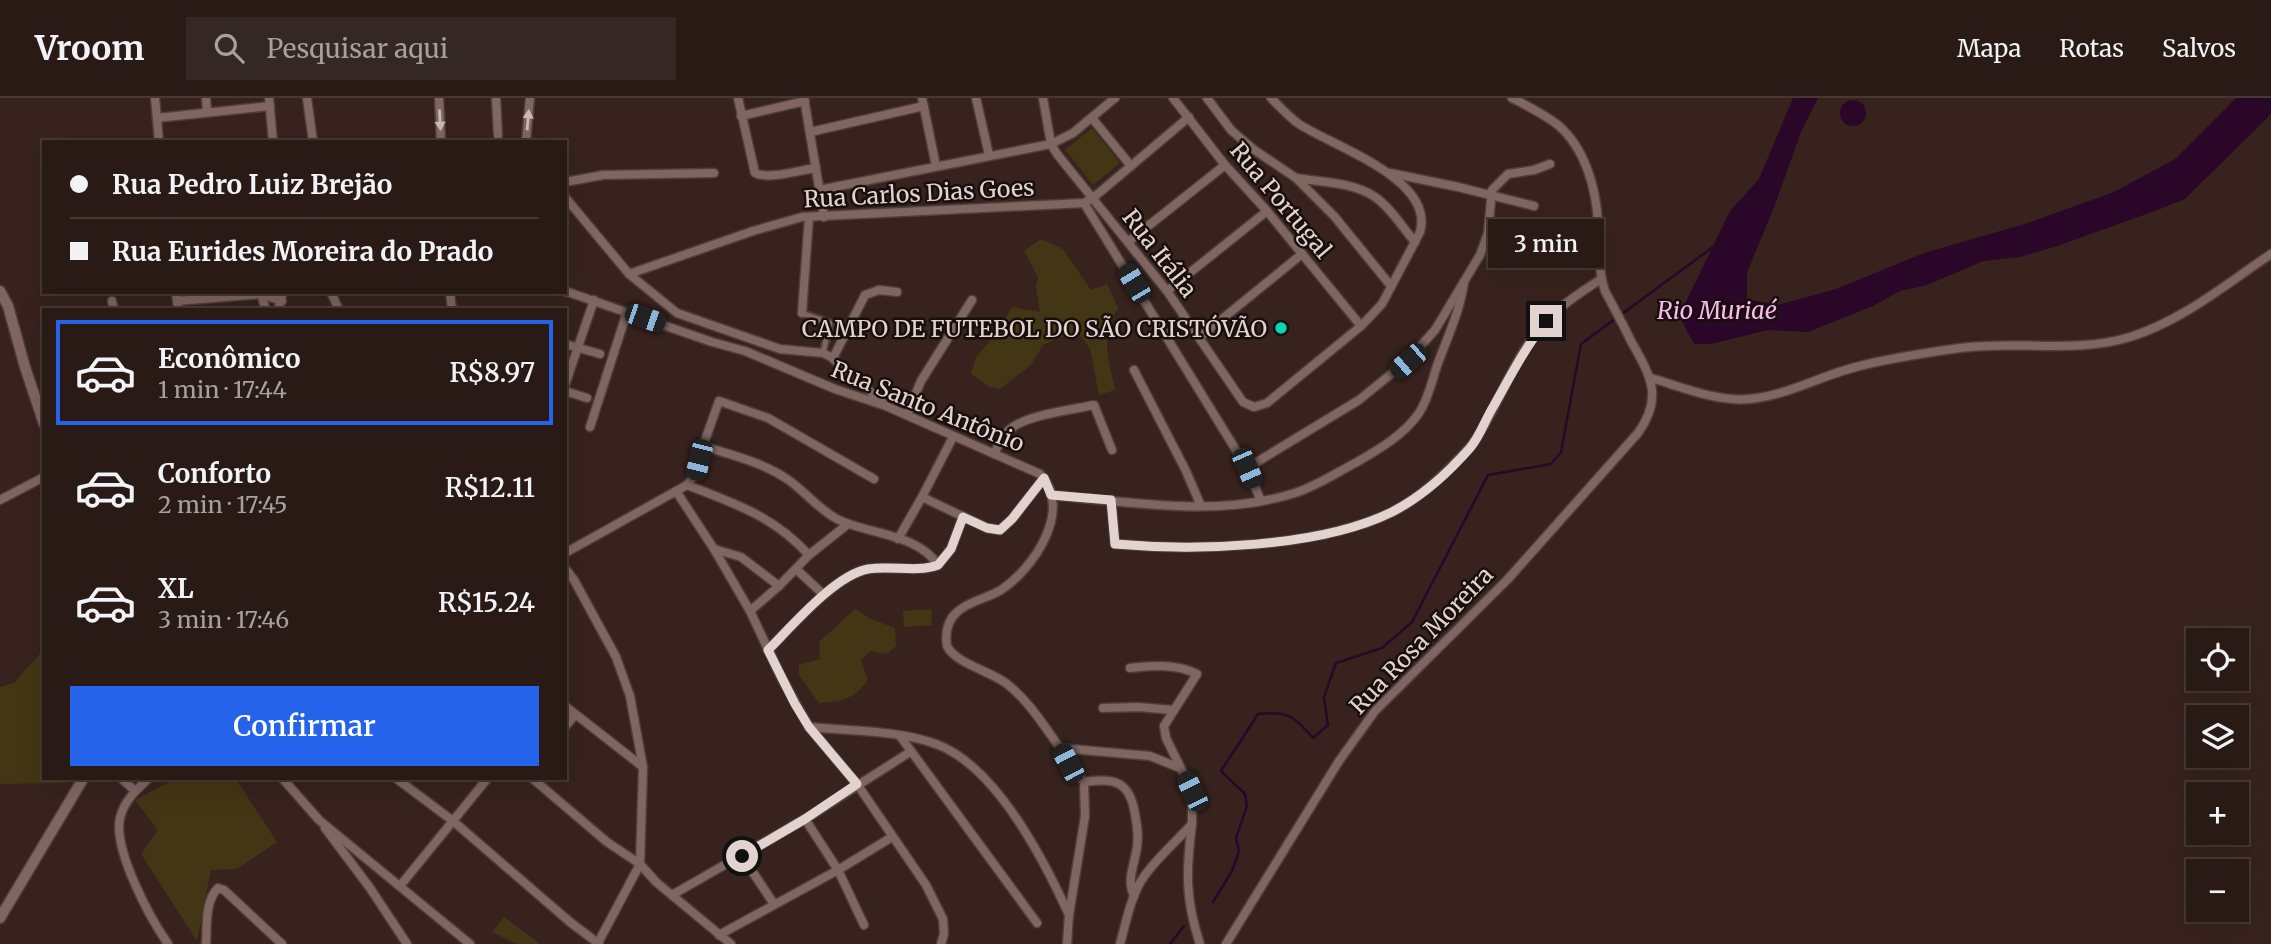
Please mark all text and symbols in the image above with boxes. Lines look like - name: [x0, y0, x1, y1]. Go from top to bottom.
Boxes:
- search box: [186, 17, 676, 80]
- text: Vroom: [35, 28, 144, 69]
- icon: search: [210, 29, 248, 67]
- text: Pesquisar aqui: [266, 32, 448, 65]
- text: Mapa: [1957, 33, 2021, 64]
- text: Rotas: [2059, 33, 2124, 64]
- text: Salvos: [2162, 33, 2236, 64]
- one-way arrow: [434, 109, 445, 131]
- one-way arrow: [523, 109, 534, 131]
- street label: Rua Portugal: [1224, 136, 1338, 264]
- text: Rua Pedro Luiz Brejão: [112, 168, 392, 201]
- street label: Rua Carlos Dias Goes: [803, 172, 1035, 214]
- street label: Rua Itália: [1116, 203, 1204, 303]
- callout: 3 min: [1488, 220, 1604, 268]
- text: 3 min: [1514, 229, 1578, 258]
- text: Rua Eurides Moreira do Prado: [112, 235, 493, 268]
- car: [1115, 260, 1154, 306]
- water label: Rio Muriaé: [1657, 295, 1778, 326]
- car: [622, 301, 669, 335]
- route end: [1530, 305, 1562, 337]
- place label: CAMPO DE FUTEBOL DO SÃO CRISTÓVÃO: [802, 314, 1267, 343]
- marker: CAMPO DE FUTEBOL DO SÃO CRISTÓVÃO: [1273, 320, 1289, 336]
- car: [1386, 339, 1431, 383]
- icon: car: [74, 341, 137, 404]
- text: Econômico: [158, 342, 301, 375]
- street label: Rua Santo Antônio: [827, 354, 1029, 458]
- text: R$8.97: [449, 356, 535, 389]
- text: 1 min · 17:44: [158, 375, 287, 404]
- car: [684, 437, 715, 483]
- car: [1229, 445, 1266, 491]
- icon: car: [74, 456, 137, 519]
- text: Conforto: [158, 457, 271, 490]
- text: R$12.11: [445, 471, 535, 504]
- text: 2 min · 17:45: [158, 490, 287, 519]
- street label: Rua Rosa Moreira: [1343, 560, 1499, 720]
- icon: car: [74, 571, 137, 634]
- text: XL: [158, 572, 194, 605]
- text: R$15.24: [438, 586, 535, 619]
- text: 3 min · 17:46: [158, 605, 289, 634]
- map controls: [2186, 628, 2249, 922]
- button: locate: [2186, 628, 2249, 691]
- button: Confirmar: [70, 686, 539, 766]
- button: layers: [2186, 705, 2249, 768]
- car: [1049, 740, 1088, 786]
- car: [1174, 768, 1211, 814]
- button: +: [2186, 782, 2249, 845]
- route start: [726, 840, 758, 872]
- button: −: [2186, 859, 2249, 922]

